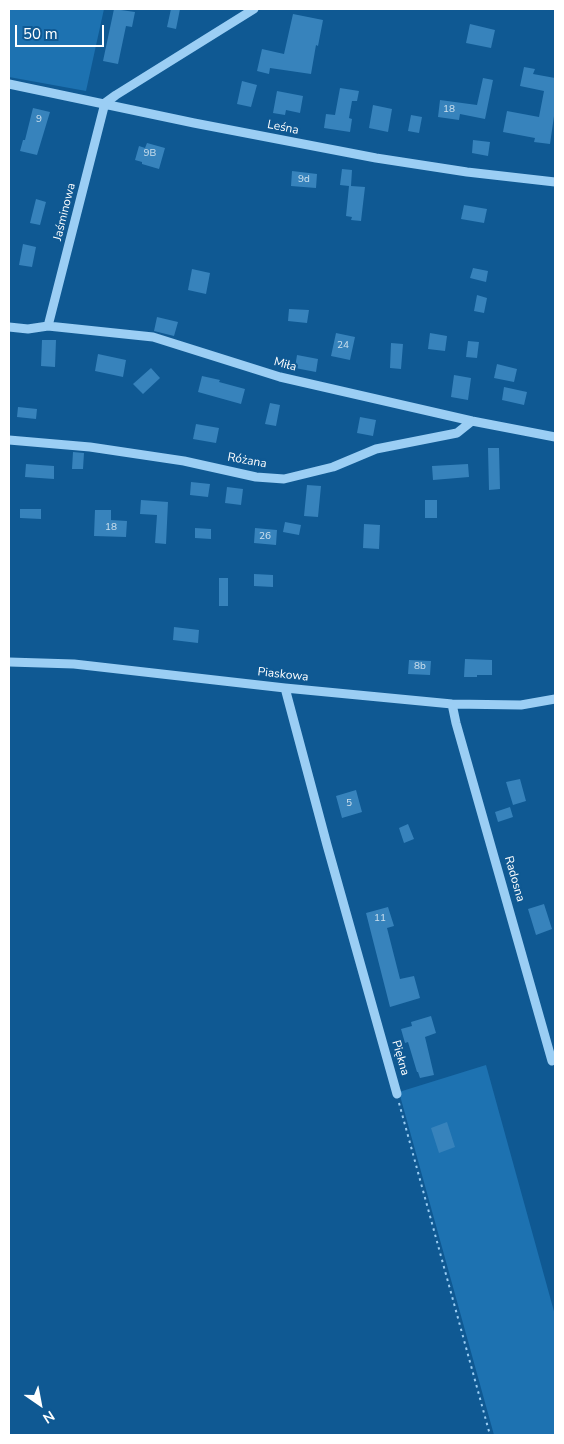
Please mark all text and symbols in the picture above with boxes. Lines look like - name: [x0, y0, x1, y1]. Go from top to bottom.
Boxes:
- scale bar: [18, 15, 106, 47]
- text: 50 m: [23, 24, 58, 44]
- house number: 18: [443, 104, 455, 116]
- house number: 9: [36, 114, 42, 126]
- street label: Leśna: [266, 118, 300, 138]
- house number: 9B: [144, 148, 156, 160]
- house number: 9d: [298, 174, 310, 186]
- street label: Jaśminowa: [51, 182, 79, 242]
- house number: 24: [337, 340, 349, 352]
- street label: Miła: [272, 355, 298, 375]
- street label: Różana: [226, 450, 268, 472]
- house number: 18: [105, 522, 117, 534]
- house number: 26: [259, 531, 271, 543]
- house number: 8b: [414, 661, 426, 673]
- street label: Piaskowa: [257, 665, 309, 685]
- house number: 5: [346, 798, 352, 810]
- street label: Radosna: [501, 854, 527, 904]
- house number: 11: [374, 913, 386, 925]
- street label: Piękna: [388, 1039, 412, 1077]
- north arrow: [15, 1379, 65, 1429]
- text: N: [39, 1406, 58, 1428]

